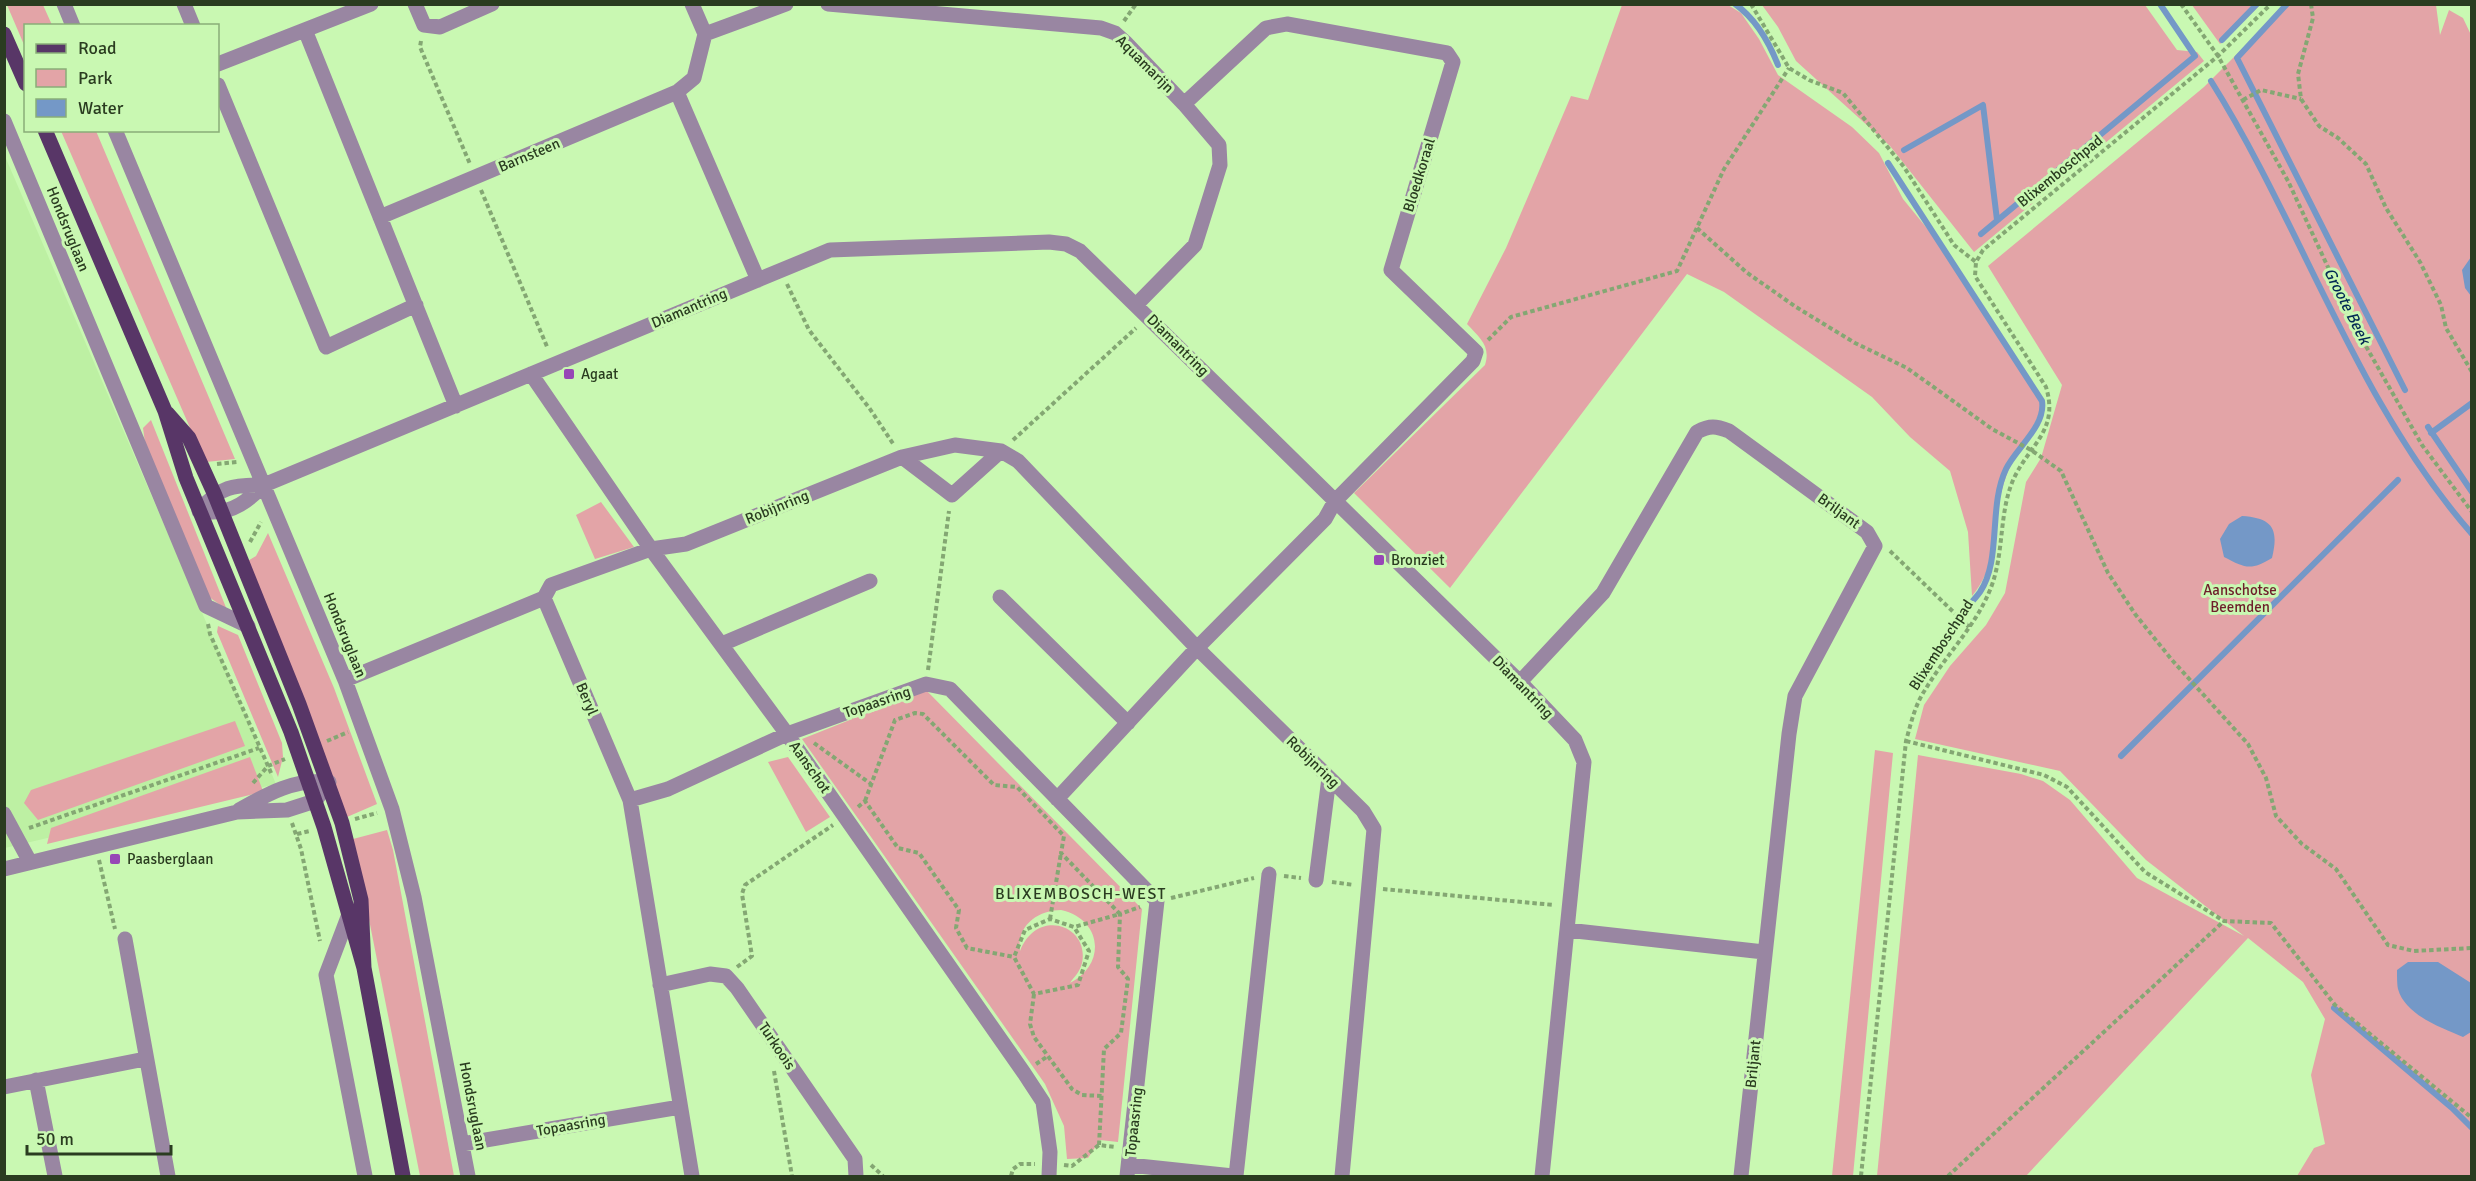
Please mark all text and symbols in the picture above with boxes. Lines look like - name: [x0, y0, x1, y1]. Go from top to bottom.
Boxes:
- legend: [24, 24, 219, 132]
- street label: Aquamarijn: [1112, 31, 1178, 97]
- text: Road: [78, 37, 117, 59]
- text: Park: [78, 67, 113, 89]
- text: Water: [78, 97, 124, 119]
- street label: Blixemboschpad: [2014, 131, 2106, 211]
- street label: Barnsteen: [495, 134, 563, 176]
- street label: Bloedkoraal: [1399, 136, 1439, 214]
- street label: Hondsruglaan: [43, 184, 93, 274]
- water label: Groote Beek: [2319, 264, 2376, 349]
- street label: Diamantring: [649, 284, 730, 332]
- street label: Diamantring: [1143, 310, 1213, 380]
- place label: Agaat: [581, 365, 618, 383]
- marker: Agaat: [562, 367, 576, 381]
- street label: Robijnring: [743, 486, 811, 528]
- street label: Briljant: [1814, 490, 1864, 532]
- place label: Bronziet: [1391, 551, 1445, 569]
- marker: Bronziet: [1372, 553, 1386, 567]
- park label: Aanschotse Beemden: [2203, 581, 2277, 616]
- street label: Hondsruglaan: [320, 590, 370, 680]
- street label: Blixemboschpad: [1905, 596, 1977, 694]
- street label: Diamantring: [1489, 652, 1557, 722]
- street label: Beryl: [572, 680, 602, 718]
- street label: Topaasring: [841, 682, 913, 722]
- street label: Robijnring: [1283, 732, 1343, 792]
- street label: Aanschot: [786, 737, 834, 797]
- place label: Paasberglaan: [127, 850, 214, 868]
- marker: Paasberglaan: [108, 852, 122, 866]
- district label: BLIXEMBOSCH-WEST: [995, 884, 1167, 904]
- street label: Turkoois: [755, 1019, 800, 1073]
- street label: Briljant: [1742, 1039, 1764, 1089]
- street label: Hondsruglaan: [456, 1060, 490, 1152]
- street label: Topaasring: [1121, 1086, 1147, 1158]
- street label: Topaasring: [535, 1110, 607, 1140]
- scale bar: [27, 1118, 171, 1156]
- text: 50 m: [36, 1128, 74, 1150]

